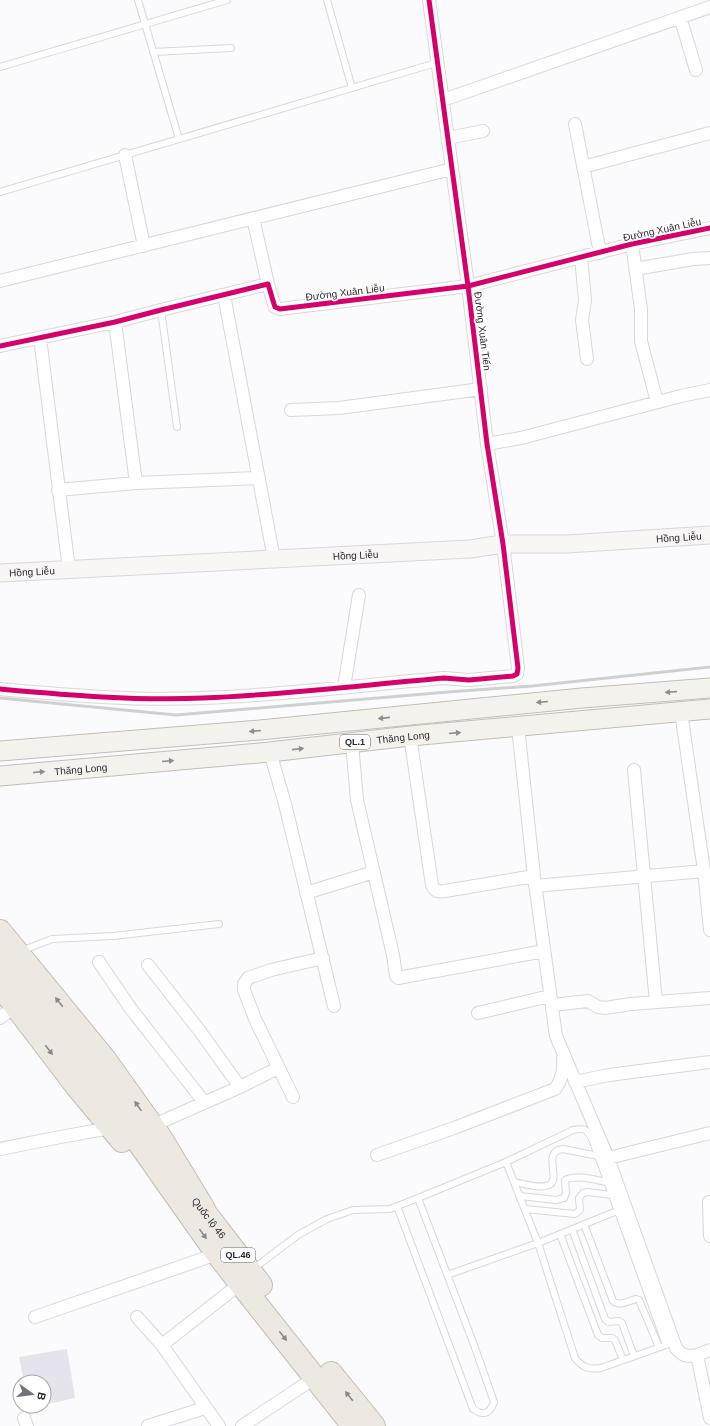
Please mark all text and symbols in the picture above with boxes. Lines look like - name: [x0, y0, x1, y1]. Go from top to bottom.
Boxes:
- street label: Đường Xuân Liễu: [622, 215, 702, 243]
- street label: Đường Xuân Liễu: [305, 281, 385, 303]
- street label: Đường Xuân Tiến: [472, 291, 493, 371]
- street label: Hồng Liễu: [656, 530, 702, 544]
- street label: Hồng Liễu: [332, 548, 379, 562]
- street label: Hồng Liễu: [9, 564, 55, 579]
- one-way arrow: [665, 688, 677, 695]
- one-way arrow: [536, 699, 548, 706]
- one-way arrow: [378, 714, 390, 721]
- one-way arrow: [249, 727, 261, 734]
- street label: Thăng Long: [376, 729, 430, 746]
- one-way arrow: [449, 729, 461, 736]
- road number: QL.1: [340, 735, 370, 749]
- one-way arrow: [292, 745, 304, 752]
- one-way arrow: [162, 757, 174, 764]
- street label: Thăng Long: [54, 761, 108, 777]
- one-way arrow: [33, 769, 45, 776]
- one-way arrow: [54, 997, 63, 1008]
- one-way arrow: [45, 1045, 53, 1056]
- one-way arrow: [134, 1100, 142, 1111]
- street label: Quốc lộ 46: [190, 1196, 228, 1241]
- one-way arrow: [199, 1229, 207, 1239]
- road number: QL.46: [221, 1248, 255, 1262]
- one-way arrow: [279, 1331, 287, 1342]
- north arrow: [12, 1374, 52, 1414]
- one-way arrow: [345, 1390, 354, 1401]
- text: B: [35, 1391, 48, 1402]

